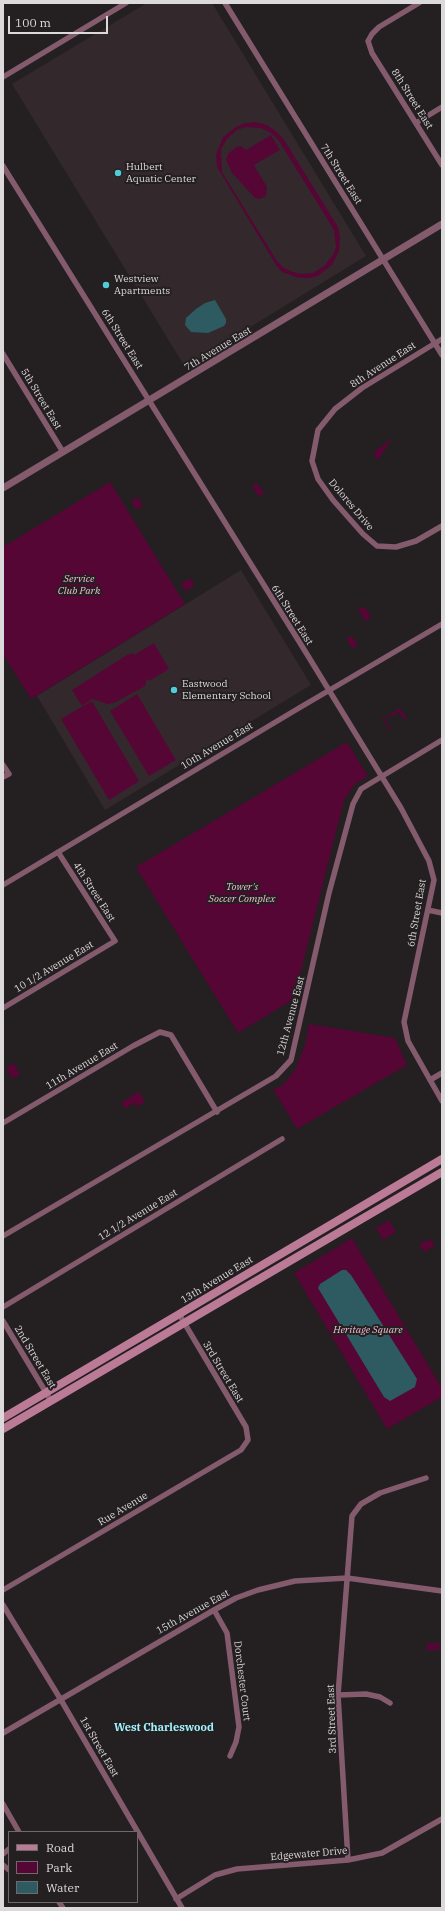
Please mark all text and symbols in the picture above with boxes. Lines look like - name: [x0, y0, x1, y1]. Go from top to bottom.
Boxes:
- scale bar: [10, 8, 110, 34]
- text: 100 m: [15, 15, 51, 30]
- street label: 8th Street East: [389, 67, 435, 131]
- street label: 7th Street East: [318, 142, 364, 206]
- place label: Hulbert Aquatic Center: [126, 161, 196, 184]
- marker: Hulbert Aquatic Center: [113, 168, 123, 178]
- place label: Westview Apartments: [114, 273, 170, 296]
- marker: Westview Apartments: [101, 280, 111, 290]
- street label: 6th Street East: [99, 307, 145, 371]
- street label: 7th Avenue East: [182, 324, 254, 374]
- street label: 8th Avenue East: [348, 339, 418, 391]
- street label: 5th Street East: [18, 366, 64, 432]
- street label: Dolores Drive: [326, 477, 376, 533]
- park label: Service Club Park: [58, 573, 100, 596]
- street label: 6th Street East: [269, 583, 315, 647]
- place label: Eastwood Elementary School: [182, 678, 271, 702]
- marker: Eastwood Elementary School: [169, 685, 179, 695]
- street label: 10th Avenue East: [179, 720, 255, 772]
- street label: 4th Street East: [70, 860, 118, 924]
- street label: 6th Street East: [405, 878, 429, 948]
- park label: Tower's Soccer Complex: [208, 881, 276, 904]
- street label: 10 1/2 Avenue East: [12, 939, 96, 995]
- street label: 12th Avenue East: [275, 975, 307, 1057]
- street label: 11th Avenue East: [44, 1040, 120, 1092]
- street label: 12 1/2 Avenue East: [96, 1187, 180, 1243]
- street label: 13th Avenue East: [179, 1254, 255, 1306]
- street label: 2nd Street East: [11, 1323, 59, 1391]
- park label: Heritage Square: [333, 1324, 403, 1336]
- street label: 3rd Street East: [200, 1339, 246, 1405]
- street label: Rue Avenue: [96, 1490, 150, 1528]
- street label: 15th Avenue East: [154, 1587, 232, 1637]
- street label: Dorchester Court: [231, 1640, 253, 1722]
- street label: 3rd Street East: [325, 1684, 339, 1754]
- street label: 1st Street East: [77, 1715, 121, 1779]
- district label: West Charleswood: [114, 1721, 214, 1735]
- legend: [8, 1831, 138, 1903]
- text: Road: [46, 1840, 75, 1855]
- street label: Edgewater Drive: [270, 1845, 348, 1863]
- text: Park: [46, 1860, 72, 1875]
- text: Water: [46, 1880, 79, 1895]

